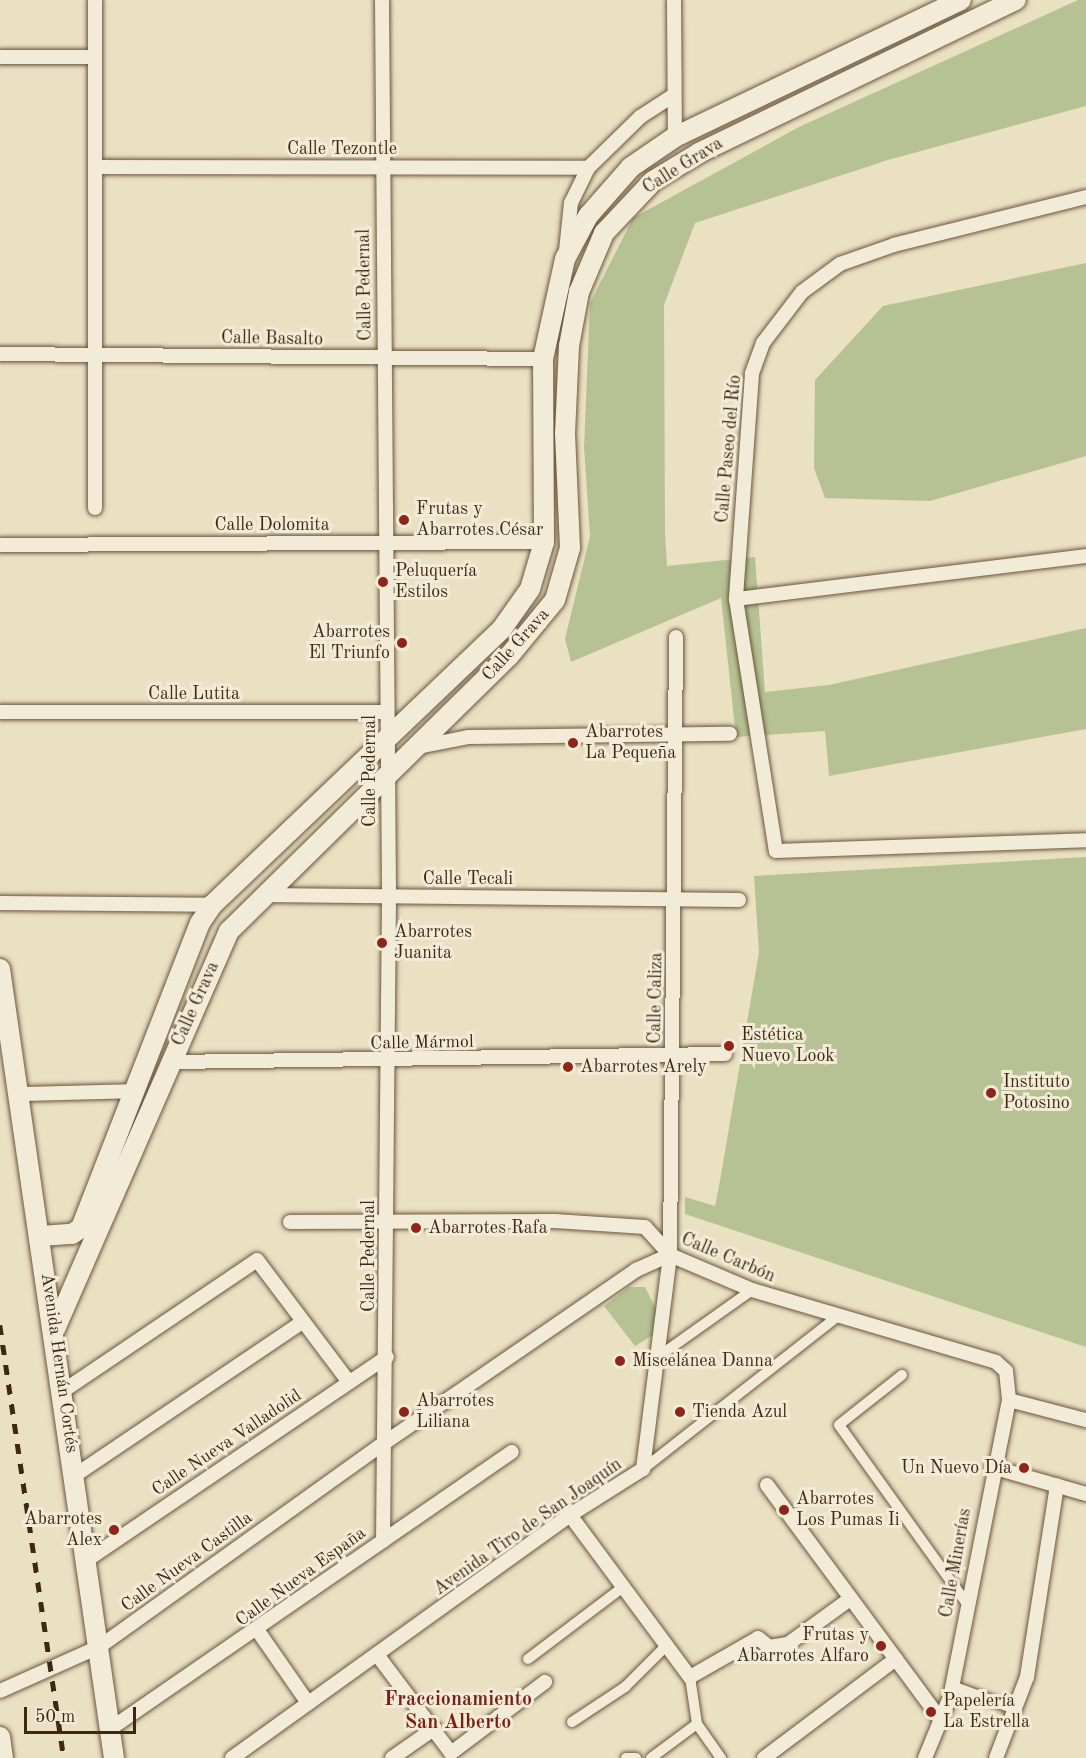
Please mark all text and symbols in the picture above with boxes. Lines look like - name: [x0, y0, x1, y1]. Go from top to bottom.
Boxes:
- street label: Calle Grava: [639, 133, 727, 199]
- street label: Calle Tezontle: [287, 138, 397, 160]
- street label: Calle Pedernal: [353, 229, 377, 341]
- street label: Calle Basalto: [221, 327, 323, 351]
- street label: Calle Paseo del Río: [712, 374, 746, 524]
- place label: Frutas y Abarrotes César: [416, 499, 543, 542]
- marker: Frutas y Abarrotes César: [397, 513, 411, 527]
- street label: Calle Dolomita: [214, 514, 330, 536]
- place label: Peluquería Estilos: [395, 561, 477, 604]
- marker: Peluquería Estilos: [376, 575, 390, 589]
- street label: Calle Grava: [478, 604, 554, 686]
- place label: Abarrotes El Triunfo: [308, 622, 390, 664]
- marker: Abarrotes El Triunfo: [395, 636, 409, 650]
- street label: Calle Lutita: [148, 683, 240, 705]
- street label: Calle Pedernal: [359, 715, 381, 827]
- place label: Abarrotes La Pequeña: [585, 722, 676, 764]
- marker: Abarrotes La Pequeña: [566, 736, 580, 750]
- street label: Calle Tecali: [423, 868, 513, 890]
- place label: Abarrotes Juanita: [394, 922, 472, 964]
- marker: Abarrotes Juanita: [375, 936, 389, 950]
- street label: Calle Caliza: [644, 952, 668, 1044]
- street label: Calle Grava: [168, 958, 224, 1050]
- place label: Estética Nuevo Look: [741, 1025, 835, 1068]
- street label: Calle Mármol: [370, 1031, 474, 1055]
- marker: Estética Nuevo Look: [722, 1039, 736, 1053]
- place label: Abarrotes Arely: [580, 1056, 707, 1078]
- marker: Abarrotes Arely: [561, 1060, 575, 1074]
- place label: Instituto Potosino: [1003, 1072, 1070, 1114]
- marker: Instituto Potosino: [984, 1086, 998, 1100]
- street label: Calle Pedernal: [358, 1200, 380, 1312]
- place label: Abarrotes Rafa: [428, 1217, 548, 1239]
- marker: Abarrotes Rafa: [409, 1221, 423, 1235]
- street label: Calle Carbón: [678, 1228, 778, 1288]
- street label: Avenida Hernán Cortés: [36, 1272, 82, 1454]
- place label: Miscelánea Danna: [632, 1350, 773, 1372]
- marker: Miscelánea Danna: [613, 1354, 627, 1368]
- street label: Calle Nueva Valladolid: [148, 1385, 306, 1501]
- place label: Abarrotes Liliana: [416, 1391, 494, 1434]
- place label: Tienda Azul: [692, 1401, 787, 1423]
- marker: Abarrotes Liliana: [397, 1405, 411, 1419]
- marker: Tienda Azul: [673, 1405, 687, 1419]
- street label: Avenida Tiro de San Joaquín: [430, 1454, 626, 1600]
- place label: Un Nuevo Día: [901, 1457, 1012, 1479]
- marker: Un Nuevo Día: [1017, 1461, 1031, 1475]
- place label: Abarrotes Los Pumas Ii: [796, 1489, 900, 1532]
- marker: Abarrotes Los Pumas Ii: [777, 1503, 791, 1517]
- street label: Calle Nueva Castilla: [117, 1507, 257, 1617]
- street label: Calle Minerías: [936, 1507, 976, 1619]
- place label: Abarrotes Alex: [24, 1509, 102, 1552]
- marker: Abarrotes Alex: [107, 1523, 121, 1537]
- street label: Calle Nueva España: [232, 1523, 370, 1631]
- place label: Frutas y Abarrotes Alfaro: [736, 1625, 869, 1668]
- marker: Frutas y Abarrotes Alfaro: [874, 1639, 888, 1653]
- district label: Fraccionamiento San Alberto: [384, 1689, 532, 1736]
- place label: Papelería La Estrella: [943, 1691, 1030, 1734]
- scale bar: [27, 1695, 140, 1733]
- marker: Papelería La Estrella: [924, 1705, 938, 1719]
- text: 50 m: [35, 1708, 75, 1726]

